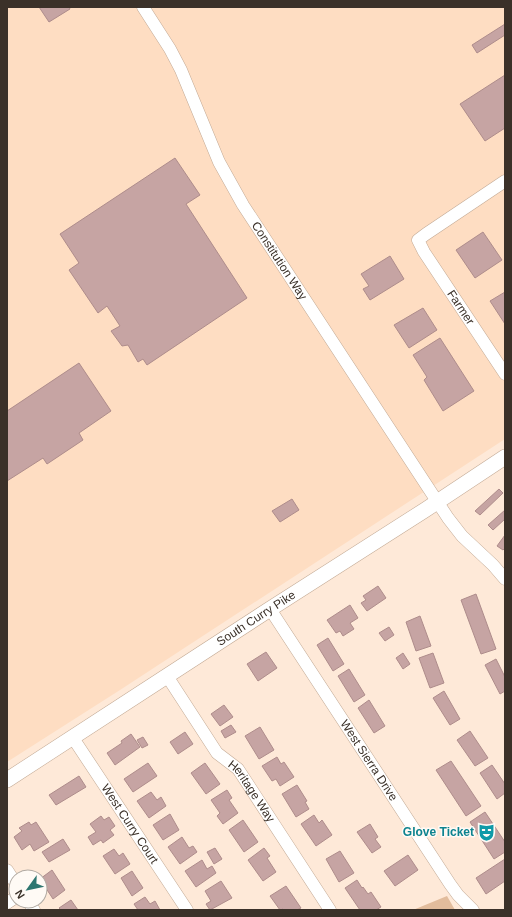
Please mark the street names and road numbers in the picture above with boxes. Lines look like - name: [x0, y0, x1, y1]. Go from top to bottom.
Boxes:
- street label: Constitution Way: [249, 219, 310, 302]
- street label: Farmer: [444, 287, 477, 327]
- street label: South Curry Pike: [214, 587, 298, 649]
- street label: West Sierra Drive: [338, 717, 401, 804]
- street label: Heritage Way: [225, 757, 278, 825]
- street label: West Curry Court: [98, 781, 162, 867]

